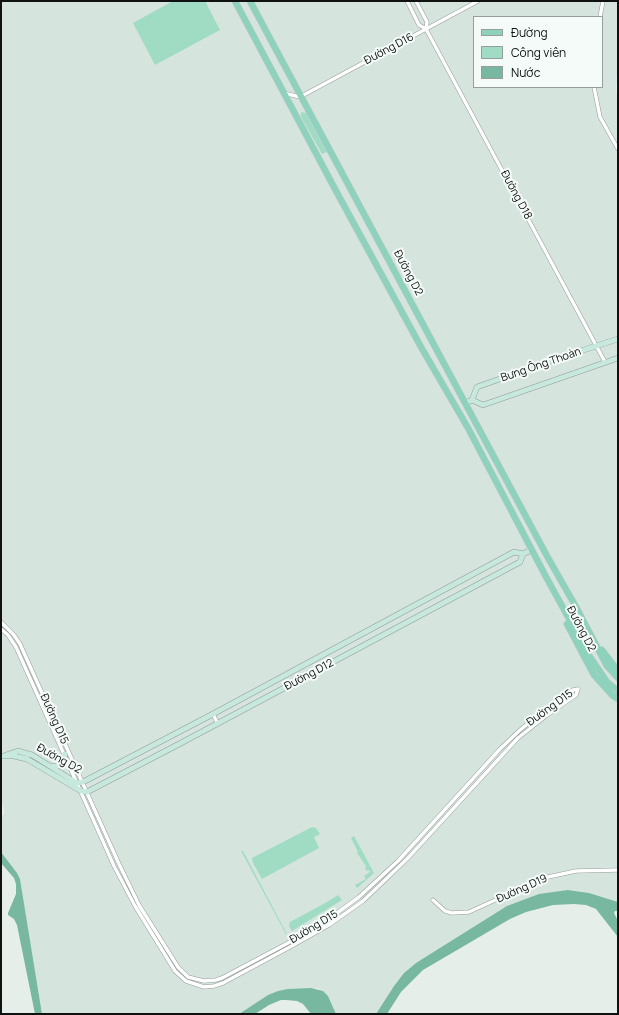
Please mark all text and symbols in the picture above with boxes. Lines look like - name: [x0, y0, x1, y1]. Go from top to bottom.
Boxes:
- legend: [473, 16, 603, 88]
- text: Đường: [511, 24, 548, 41]
- street label: Đường D16: [362, 30, 416, 68]
- text: Công viên: [511, 44, 566, 61]
- text: Nước: [511, 64, 540, 81]
- street label: Đường D18: [498, 168, 534, 222]
- street label: Đường D2: [391, 248, 425, 298]
- street label: Bưng Ông Thoàn: [499, 345, 583, 385]
- street label: Đường D2: [564, 604, 598, 654]
- street label: Đường D12: [282, 657, 336, 693]
- street label: Đường D15: [524, 687, 576, 729]
- street label: Đường D15: [37, 692, 71, 746]
- street label: Đường D2: [34, 741, 84, 777]
- street label: Đường D19: [495, 872, 549, 906]
- street label: Đường D15: [288, 907, 340, 947]

